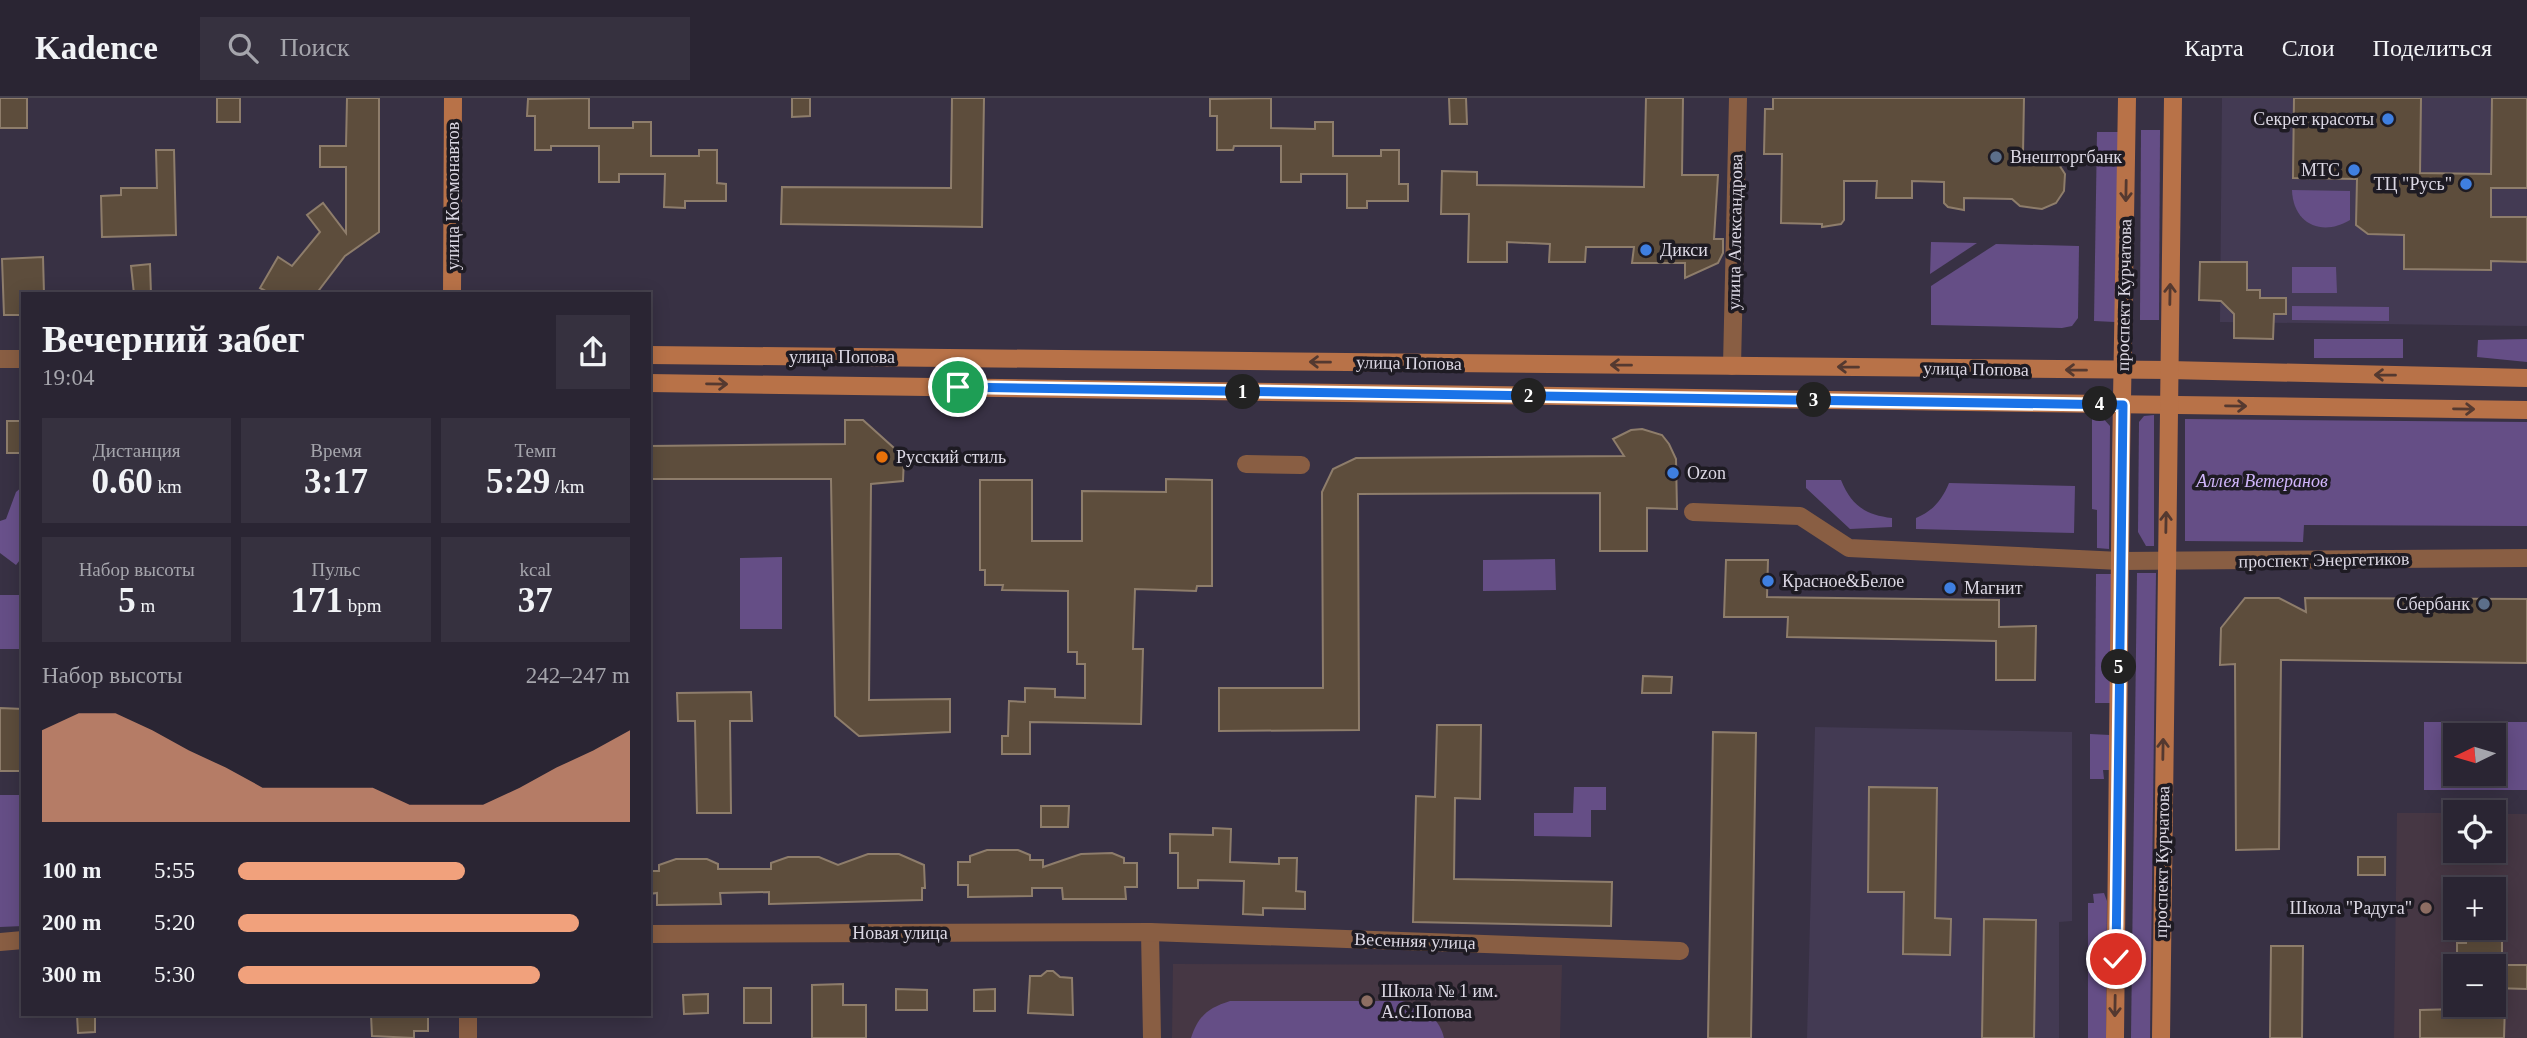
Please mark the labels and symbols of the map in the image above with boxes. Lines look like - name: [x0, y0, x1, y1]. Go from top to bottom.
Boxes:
- place label: Секрет красоты: [2253, 109, 2374, 129]
- marker: Секрет красоты: [2380, 111, 2396, 127]
- street label: улица Космонавтов: [443, 122, 463, 270]
- place label: Внешторгбанк: [2010, 147, 2122, 167]
- marker: Внешторгбанк: [1988, 149, 2004, 165]
- street label: улица Александрова: [1724, 154, 1746, 310]
- place label: МТС: [2301, 160, 2340, 180]
- marker: МТС: [2346, 162, 2362, 178]
- place label: ТЦ "Русь": [2374, 174, 2452, 194]
- marker: ТЦ "Русь": [2458, 176, 2474, 192]
- one-way arrow: [2119, 179, 2133, 202]
- street label: проспект Курчатова: [2113, 219, 2135, 371]
- place label: Дикси: [1660, 240, 1708, 260]
- marker: Дикси: [1638, 242, 1654, 258]
- one-way arrow: [2163, 283, 2177, 306]
- street label: улица Попова: [789, 347, 895, 367]
- street label: улица Попова: [1356, 352, 1462, 374]
- one-way arrow: [1309, 355, 1332, 369]
- pin: [928, 357, 988, 417]
- one-way arrow: [1610, 358, 1633, 372]
- street label: улица Попова: [1923, 358, 2029, 380]
- one-way arrow: [1837, 360, 1860, 374]
- one-way arrow: [2065, 363, 2088, 376]
- one-way arrow: [2374, 368, 2397, 382]
- pin: 1: [1226, 374, 1260, 410]
- one-way arrow: [706, 377, 729, 390]
- pin: 2: [1512, 378, 1546, 414]
- pin: 3: [1797, 382, 1832, 418]
- pin: 4: [2082, 386, 2118, 422]
- one-way arrow: [2225, 400, 2248, 413]
- one-way arrow: [2452, 403, 2475, 416]
- place label: Русский стиль: [896, 447, 1006, 467]
- marker: Русский стиль: [874, 449, 890, 465]
- place label: Ozon: [1687, 463, 1726, 483]
- marker: Ozon: [1665, 465, 1681, 481]
- park label: Аллея Ветеранов: [2195, 471, 2328, 491]
- one-way arrow: [2159, 511, 2173, 534]
- street label: проспект Энергетиков: [2238, 549, 2410, 571]
- place label: Красное&Белое: [1782, 571, 1904, 591]
- marker: Красное&Белое: [1760, 573, 1776, 589]
- place label: Магнит: [1964, 578, 2023, 598]
- marker: Магнит: [1942, 580, 1958, 596]
- place label: Сбербанк: [2396, 594, 2470, 614]
- marker: Сбербанк: [2476, 596, 2492, 612]
- pin: 5: [2102, 650, 2136, 684]
- north arrow: [2443, 723, 2506, 786]
- one-way arrow: [2156, 738, 2170, 761]
- street label: проспект Курчатова: [2151, 786, 2173, 938]
- place label: Школа "Радуга": [2290, 898, 2412, 918]
- marker: Школа "Радуга": [2418, 900, 2434, 916]
- street label: Новая улица: [852, 923, 948, 943]
- street label: Весенняя улица: [1354, 929, 1476, 953]
- pin: [2086, 929, 2146, 989]
- place label: Школа № 1 им. А.С.Попова: [1381, 981, 1498, 1022]
- marker: Школа № 1 им. А.С.Попова: [1359, 993, 1375, 1009]
- one-way arrow: [2108, 994, 2122, 1017]

